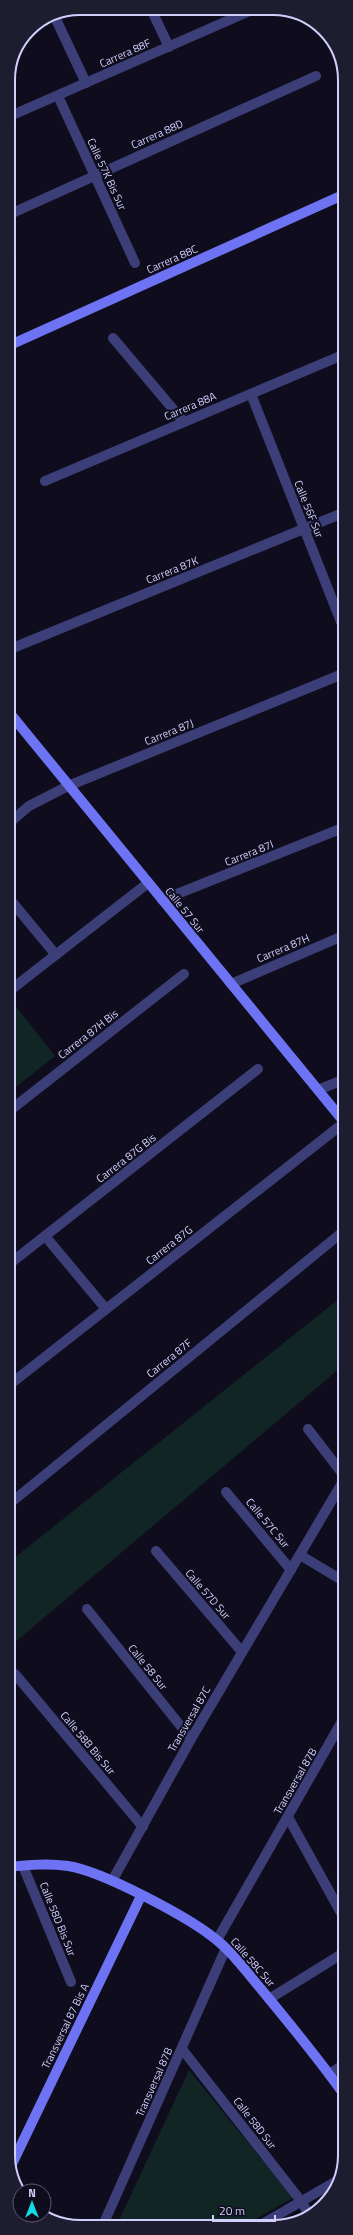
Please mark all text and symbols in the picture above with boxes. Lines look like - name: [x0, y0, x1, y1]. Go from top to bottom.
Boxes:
- street label: Carrera 88F: [97, 35, 153, 71]
- street label: Carrera 88D: [128, 115, 186, 153]
- street label: Calle 57K Bis Sur: [83, 135, 131, 213]
- street label: Carrera 88C: [144, 241, 200, 277]
- street label: Carrera 88A: [161, 388, 219, 424]
- street label: Calle 56F Sur: [290, 478, 328, 540]
- street label: Carrera 87K: [144, 552, 201, 588]
- street label: Carrera 87J: [142, 715, 196, 749]
- street label: Carrera 87I: [222, 836, 276, 870]
- street label: Calle 57 Sur: [162, 884, 209, 937]
- street label: Carrera 87H: [254, 930, 312, 966]
- street label: Carrera 87H Bis: [54, 1005, 122, 1063]
- street label: Carrera 87G Bis: [93, 1129, 159, 1187]
- street label: Carrera 87G: [142, 1222, 196, 1268]
- street label: Carrera 87F: [143, 1335, 195, 1381]
- street label: Calle 57C Sur: [242, 1495, 294, 1552]
- street label: Calle 57D Sur: [182, 1565, 234, 1623]
- street label: Calle 58 Sur: [125, 1641, 172, 1694]
- street label: Transversal 87C: [164, 1683, 214, 1755]
- street label: Calle 58B Bis Sur: [57, 1708, 119, 1778]
- street label: Transversal 87B: [269, 1745, 321, 1817]
- street label: Calle 58D Bis Sur: [36, 1880, 80, 1959]
- street label: Calle 58C Sur: [227, 1934, 279, 1990]
- street label: Transversal 87 Bis A: [37, 1980, 93, 2071]
- street label: Transversal 87B: [132, 2045, 177, 2119]
- street label: Calle 58D Sur: [230, 2094, 281, 2153]
- north arrow: [12, 2183, 52, 2223]
- text: N: [28, 2185, 36, 2201]
- scale bar: [213, 2197, 275, 2223]
- text: 20 m: [219, 2201, 245, 2220]

